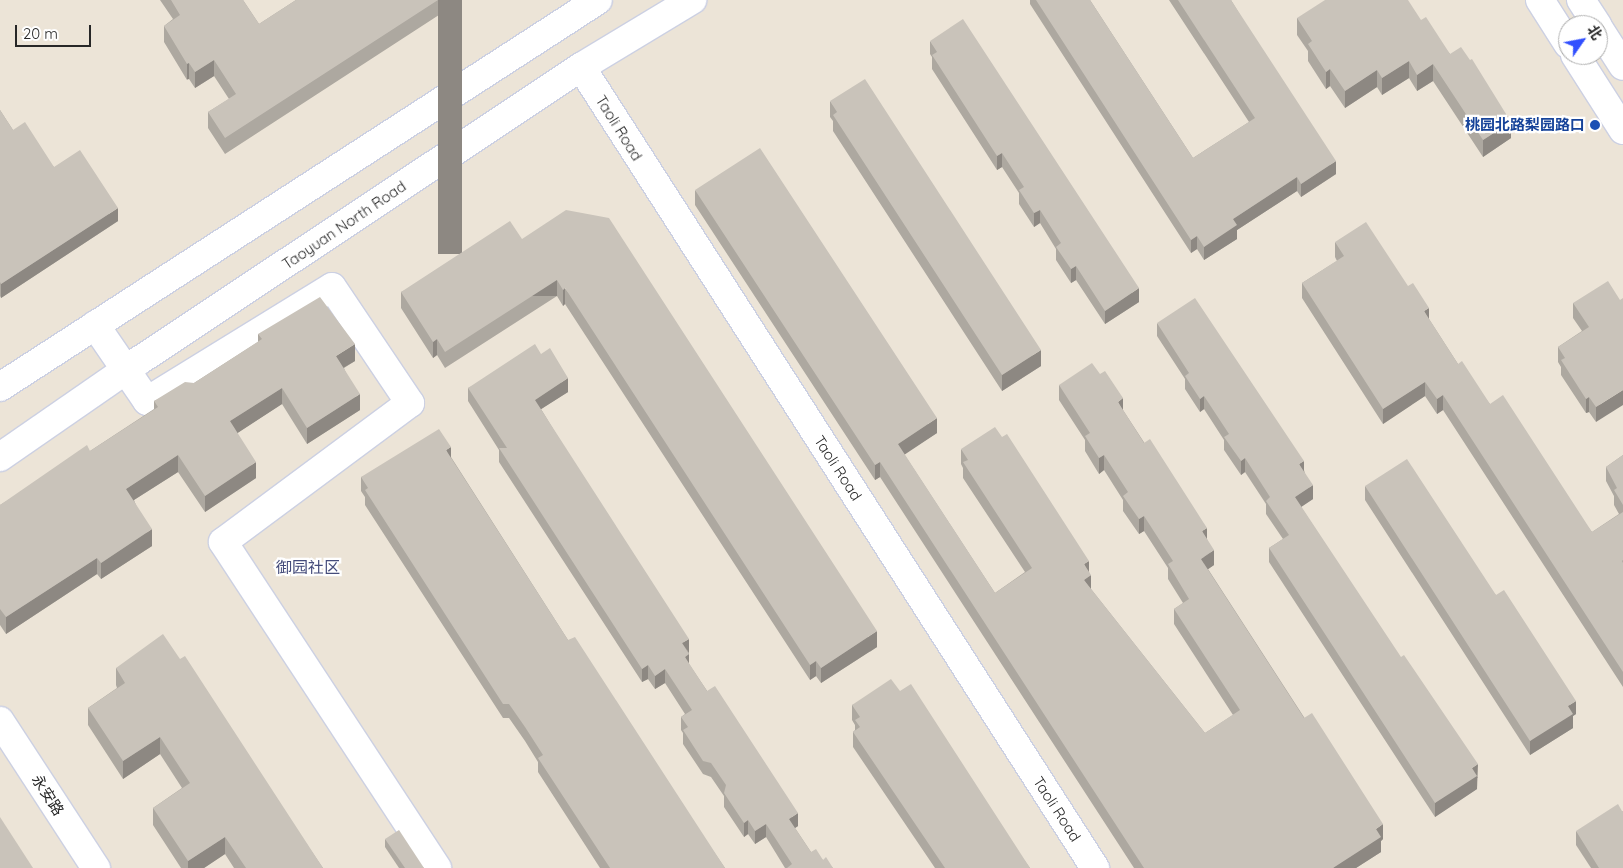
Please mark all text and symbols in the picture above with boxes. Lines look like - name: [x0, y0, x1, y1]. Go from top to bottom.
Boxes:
- scale bar: [18, 15, 94, 47]
- north arrow: [1558, 15, 1608, 65]
- text: 北: [1583, 22, 1606, 43]
- text: 20 m: [23, 24, 58, 43]
- street label: Taoli Road: [592, 92, 646, 164]
- place label: 桃园北路梨园路口: [1465, 116, 1585, 134]
- marker: 桃园北路梨园路口: [1589, 119, 1601, 131]
- street label: Taoyuan North Road: [279, 177, 409, 273]
- street label: Taoli Road: [810, 432, 866, 504]
- district label: 御园社区: [276, 557, 340, 577]
- street label: 永安路: [28, 771, 68, 819]
- street label: Taoli Road: [1029, 773, 1085, 845]

